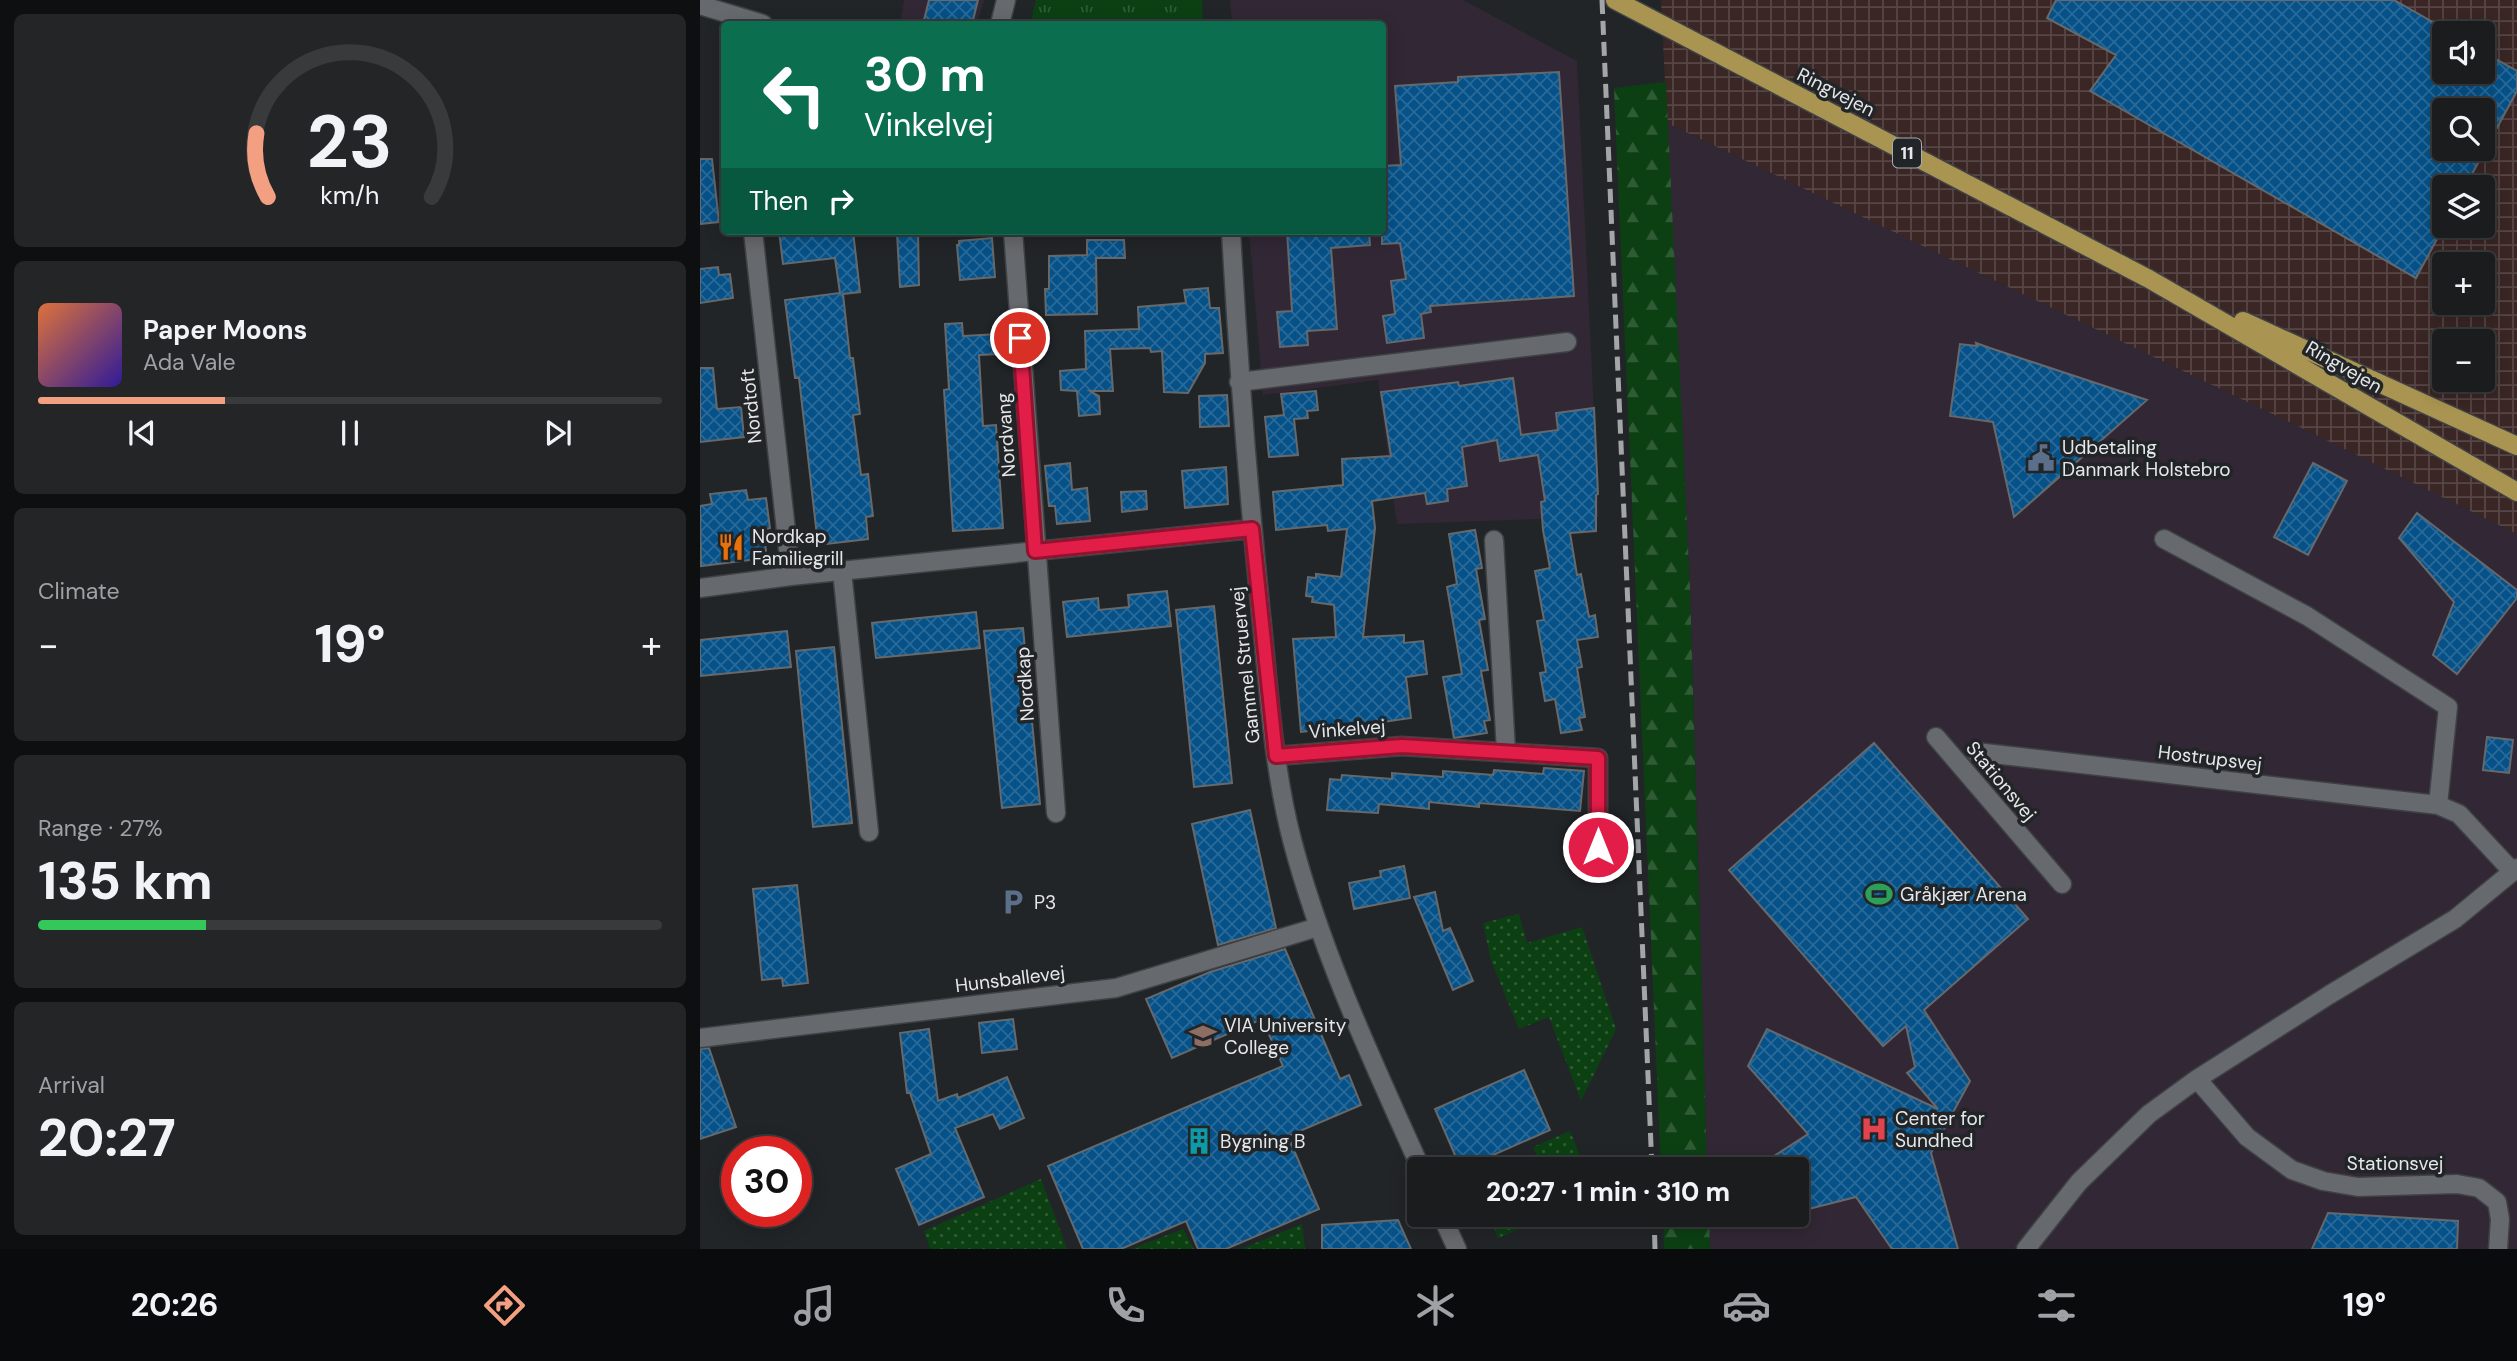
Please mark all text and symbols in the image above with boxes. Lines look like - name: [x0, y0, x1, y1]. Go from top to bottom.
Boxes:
- map controls: [2432, 21, 2495, 392]
- button: sound: [2432, 21, 2495, 84]
- text: 30 m: [864, 42, 986, 106]
- icon: left: [749, 49, 840, 140]
- street label: Ringvejen: [1793, 62, 1879, 122]
- text: 23: [307, 95, 393, 190]
- button: search: [2432, 98, 2495, 161]
- text: Vinkelvej: [864, 104, 994, 146]
- road number: 11: [1893, 138, 1921, 168]
- button: layers: [2432, 175, 2495, 238]
- text: km/h: [320, 178, 380, 211]
- icon: right: [822, 182, 860, 220]
- text: Then: [749, 184, 808, 218]
- button: +: [2432, 252, 2495, 315]
- pin: [990, 308, 1050, 368]
- text: Paper Moons: [143, 313, 307, 347]
- icon: arrive: [1001, 319, 1039, 357]
- button: −: [2432, 329, 2495, 392]
- street label: Ringvejen: [2301, 335, 2387, 399]
- text: Ada Vale: [143, 347, 236, 377]
- street label: Nordtoft: [735, 367, 767, 445]
- street label: Nordvang: [991, 392, 1021, 478]
- icon: previous: [123, 414, 161, 452]
- icon: pause: [331, 414, 369, 452]
- icon: next: [539, 414, 577, 452]
- place label: Udbetaling Danmark Holstebro: [2062, 435, 2231, 482]
- public building icon: Udbetaling Danmark Holstebro: [2026, 443, 2056, 473]
- place label: Nordkap Familiegrill: [752, 524, 844, 571]
- restaurant icon: Nordkap Familiegrill: [716, 532, 746, 562]
- text: Climate: [38, 576, 120, 606]
- street label: Gammel Struervej: [1224, 585, 1266, 745]
- text: 19°: [314, 610, 386, 678]
- text: −: [38, 620, 59, 670]
- text: +: [641, 620, 662, 670]
- street label: Nordkap: [1010, 646, 1040, 722]
- street label: Vinkelvej: [1308, 714, 1386, 744]
- street label: Stationsvej: [1960, 736, 2042, 826]
- street label: Hostrupsvej: [2157, 739, 2263, 777]
- position arrow: [1561, 810, 1635, 884]
- text: Range · 27%: [38, 813, 163, 843]
- text: 135 km: [38, 847, 213, 915]
- sports icon: Gråkjær Arena: [1864, 879, 1894, 909]
- place label: Gråkjær Arena: [1900, 882, 2027, 907]
- parking icon: P3: [998, 887, 1028, 917]
- place label: P3: [1034, 890, 1056, 915]
- street label: Hunsballevej: [954, 960, 1066, 998]
- place label: VIA University College: [1224, 1013, 1347, 1060]
- school or university icon: VIA University College: [1188, 1021, 1218, 1051]
- text: Arrival: [38, 1070, 105, 1100]
- text: 20:27: [38, 1104, 176, 1172]
- place label: Center for Sundhed: [1895, 1106, 1985, 1153]
- hospital icon: Center for Sundhed: [1859, 1114, 1889, 1144]
- building icon: Bygning B: [1184, 1126, 1214, 1156]
- place label: Bygning B: [1220, 1129, 1306, 1154]
- speed limit sign: 30: [721, 1136, 812, 1227]
- street label: Stationsvej: [2347, 1151, 2443, 1176]
- text: 20:27 · 1 min · 310 m: [1486, 1175, 1730, 1209]
- icon: directions: [480, 1281, 529, 1330]
- icon: music: [790, 1281, 839, 1330]
- icon: phone: [1101, 1281, 1150, 1330]
- icon: climate: [1411, 1281, 1460, 1330]
- icon: car: [1722, 1281, 1771, 1330]
- icon: filters: [2032, 1281, 2081, 1330]
- text: 20:26: [131, 1284, 218, 1326]
- text: 19°: [2343, 1284, 2386, 1326]

